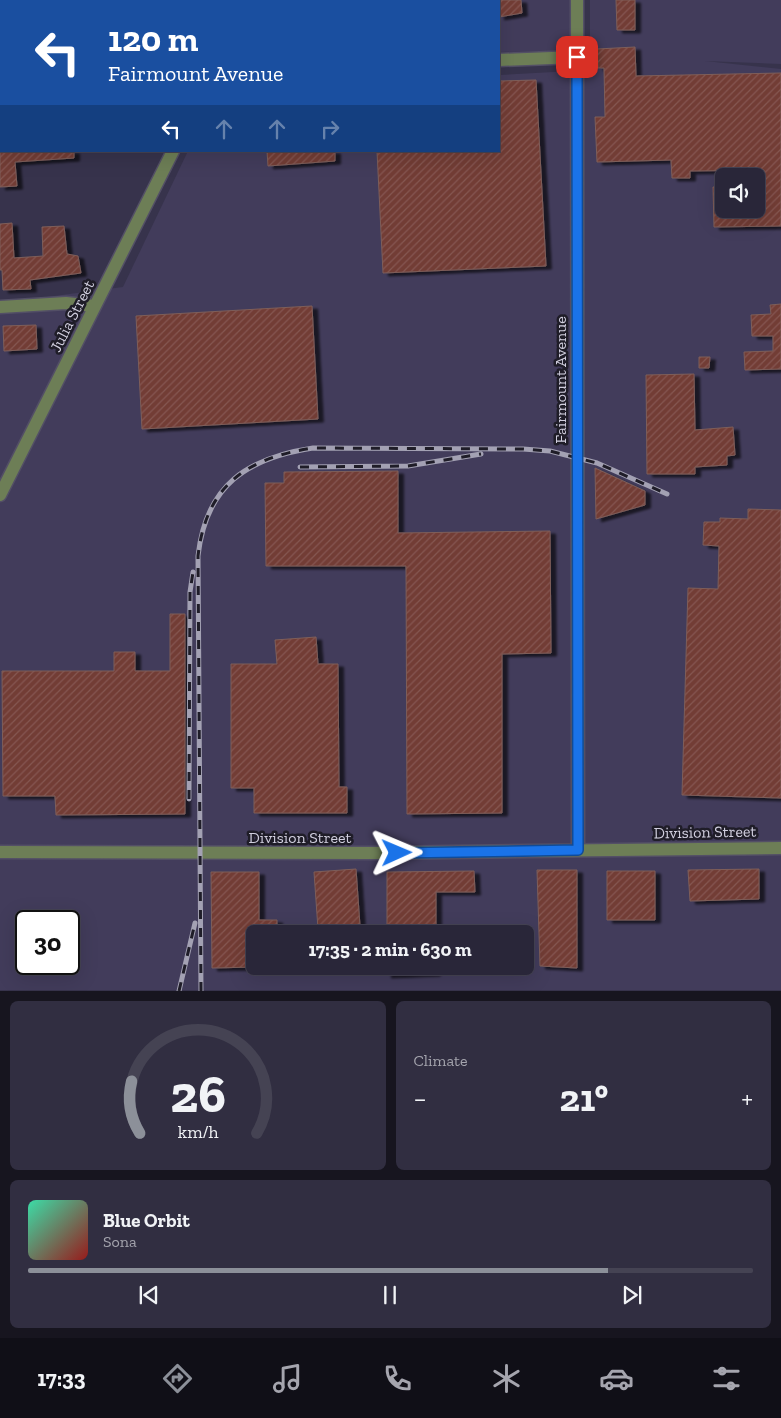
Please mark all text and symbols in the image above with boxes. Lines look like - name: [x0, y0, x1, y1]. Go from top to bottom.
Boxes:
- text: 120 m: [108, 18, 198, 60]
- icon: left: [25, 20, 90, 85]
- pin: [556, 36, 598, 78]
- icon: arrive: [563, 43, 591, 71]
- text: Fairmount Avenue: [108, 60, 283, 87]
- icon: left: [157, 115, 185, 143]
- icon: ahead: [210, 115, 238, 143]
- icon: ahead: [263, 115, 291, 143]
- icon: right: [316, 115, 344, 143]
- map controls: [715, 168, 765, 218]
- button: sound: [715, 168, 765, 218]
- street label: Julia Street: [46, 277, 98, 355]
- street label: Fairmount Avenue: [551, 316, 570, 444]
- street label: Division Street: [653, 822, 757, 842]
- position arrow: [370, 826, 422, 878]
- street label: Division Street: [249, 828, 351, 847]
- speed limit sign: 30: [15, 910, 80, 975]
- text: 17:35 · 2 min · 630 m: [308, 938, 472, 961]
- text: Climate: [414, 1051, 468, 1070]
- text: 26: [170, 1063, 226, 1125]
- text: 21°: [559, 1075, 608, 1121]
- text: −: [414, 1082, 427, 1115]
- text: +: [741, 1082, 753, 1115]
- text: km/h: [177, 1121, 218, 1143]
- text: Blue Orbit: [103, 1209, 190, 1232]
- text: Sona: [103, 1232, 137, 1251]
- icon: previous: [135, 1281, 163, 1309]
- icon: pause: [376, 1281, 404, 1309]
- icon: next: [618, 1281, 646, 1309]
- icon: directions: [160, 1361, 195, 1396]
- icon: music: [270, 1361, 305, 1396]
- icon: phone: [380, 1361, 415, 1396]
- icon: climate: [489, 1361, 524, 1396]
- icon: car: [599, 1361, 634, 1396]
- icon: filters: [709, 1361, 744, 1396]
- text: 17:33: [37, 1365, 86, 1392]

